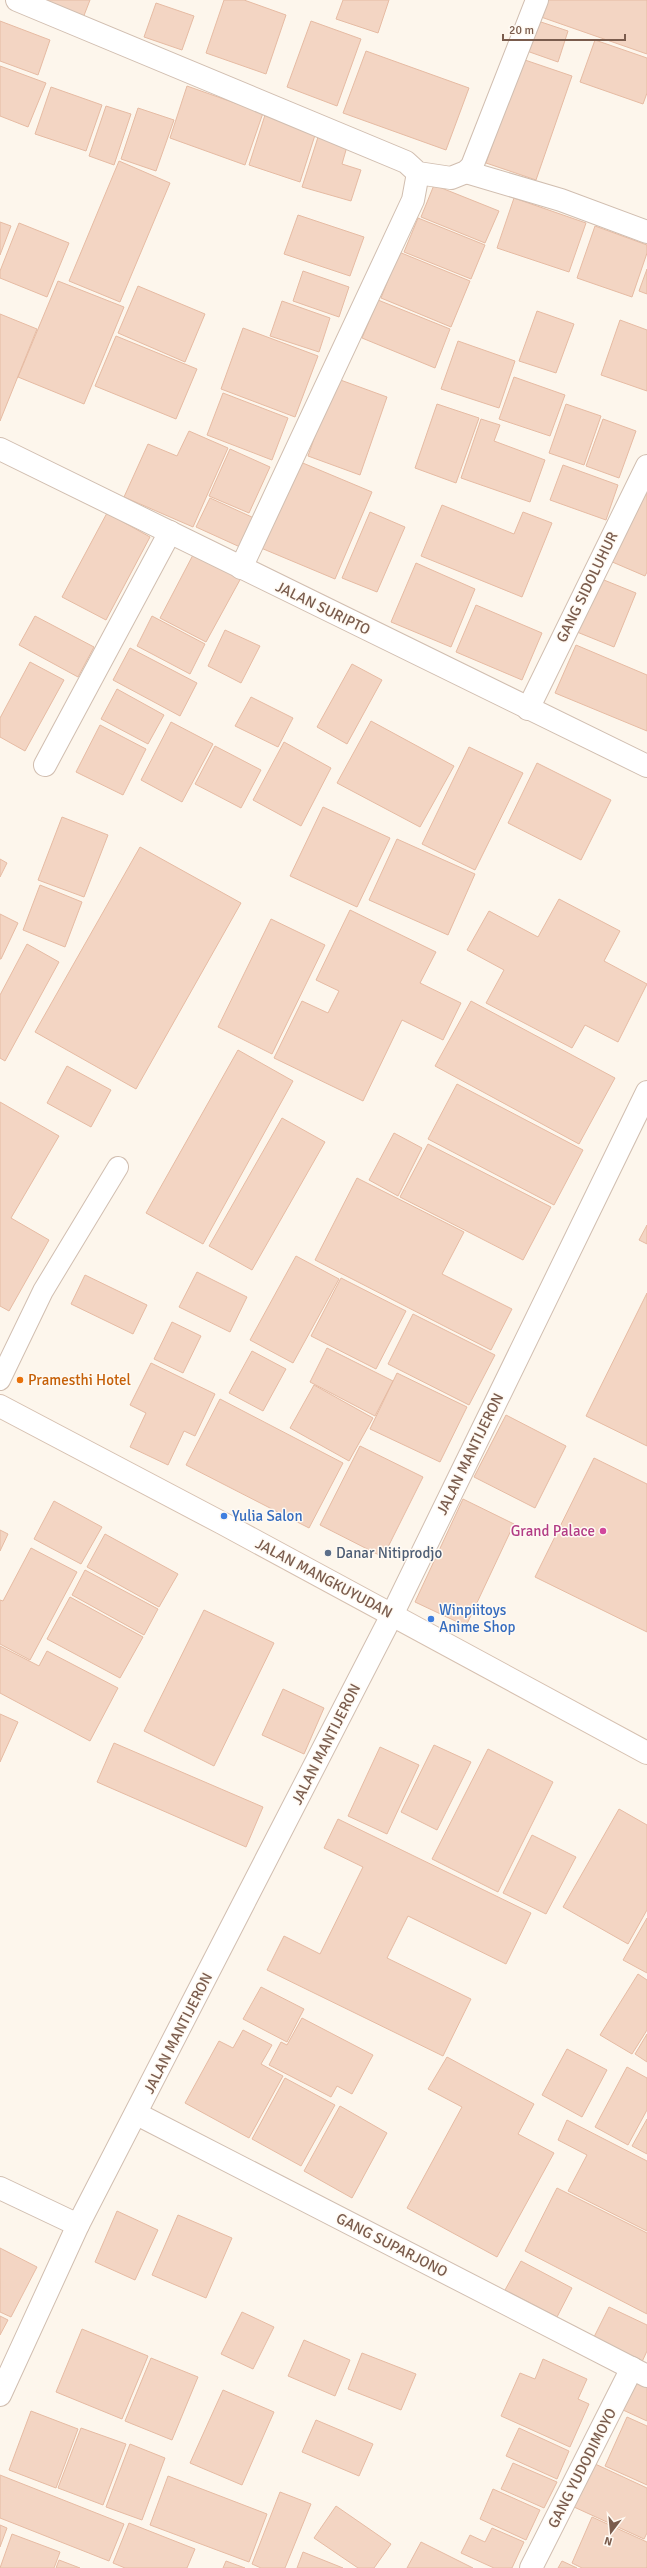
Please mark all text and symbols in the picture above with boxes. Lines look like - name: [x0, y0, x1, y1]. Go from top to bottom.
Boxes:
- scale bar: [503, 16, 625, 42]
- text: 20 m: [509, 23, 534, 38]
- street label: GANG SIDOLUHUR: [552, 529, 622, 645]
- street label: JALAN SURIPTO: [273, 577, 373, 639]
- place label: Pramesthi Hotel: [28, 1371, 131, 1389]
- marker: Pramesthi Hotel: [15, 1375, 25, 1385]
- street label: JALAN MANTIJERON: [433, 1390, 507, 1518]
- place label: Yulia Salon: [232, 1507, 303, 1525]
- marker: Yulia Salon: [219, 1511, 229, 1521]
- place label: Grand Palace: [511, 1522, 595, 1540]
- marker: Grand Palace: [598, 1526, 608, 1536]
- street label: JALAN MANGKUYUDAN: [252, 1534, 396, 1622]
- place label: Danar Nitiprodjo: [336, 1544, 442, 1562]
- marker: Danar Nitiprodjo: [323, 1548, 333, 1558]
- place label: Winpiitoys Anime Shop: [439, 1601, 515, 1636]
- marker: Winpiitoys Anime Shop: [426, 1614, 436, 1624]
- street label: JALAN MANTIJERON: [288, 1681, 364, 1807]
- street label: JALAN MANTIJERON: [140, 1970, 216, 2096]
- street label: GANG SUPARJONO: [333, 2209, 451, 2281]
- street label: GANG YUDODIMOYO: [544, 2405, 620, 2531]
- north arrow: [591, 2512, 631, 2552]
- text: N: [603, 2534, 614, 2548]

